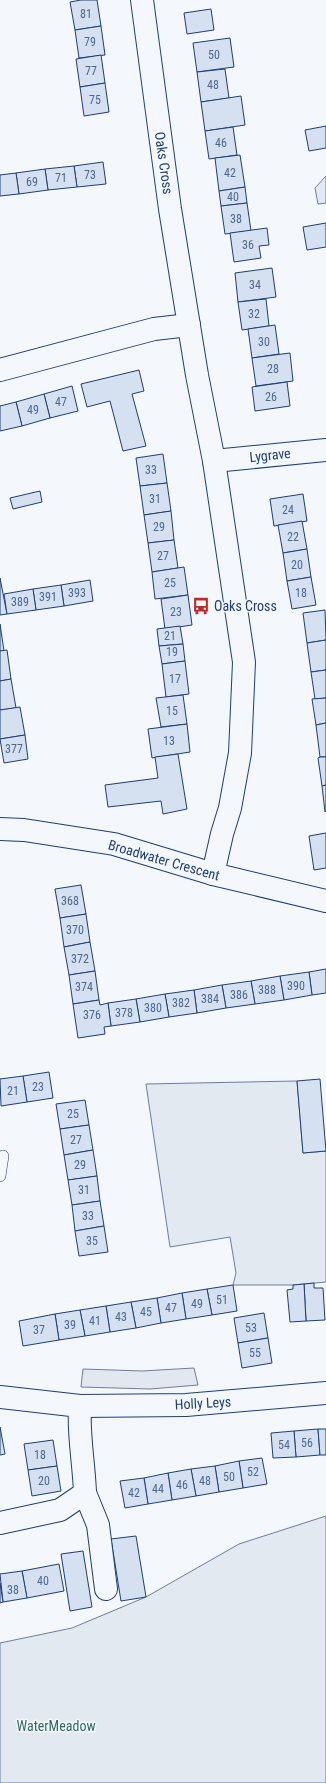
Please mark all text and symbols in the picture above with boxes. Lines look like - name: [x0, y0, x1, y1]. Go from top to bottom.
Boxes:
- house number: 81: [80, 7, 92, 21]
- house number: 79: [84, 35, 96, 49]
- house number: 50: [208, 48, 220, 62]
- house number: 77: [85, 64, 97, 78]
- house number: 48: [207, 78, 219, 92]
- house number: 75: [89, 93, 101, 107]
- street label: Oaks Cross: [152, 131, 176, 195]
- house number: 46: [215, 136, 227, 150]
- house number: 42: [224, 166, 236, 180]
- house number: 73: [84, 168, 96, 182]
- house number: 71: [55, 171, 67, 185]
- house number: 69: [26, 175, 38, 189]
- house number: 40: [227, 190, 239, 204]
- house number: 38: [230, 212, 242, 226]
- house number: 36: [242, 238, 254, 252]
- house number: 34: [249, 278, 261, 292]
- house number: 32: [248, 307, 260, 321]
- house number: 30: [258, 335, 270, 349]
- house number: 28: [267, 362, 279, 376]
- house number: 26: [265, 390, 277, 404]
- house number: 47: [55, 395, 67, 409]
- house number: 49: [27, 403, 39, 417]
- street label: Lygrave: [249, 445, 292, 465]
- house number: 33: [145, 463, 157, 477]
- house number: 31: [149, 492, 161, 506]
- house number: 24: [282, 503, 294, 517]
- house number: 29: [153, 520, 165, 534]
- house number: 22: [287, 530, 299, 544]
- house number: 27: [157, 549, 169, 563]
- house number: 20: [291, 558, 303, 572]
- house number: 25: [164, 576, 176, 590]
- house number: 393: [68, 586, 86, 600]
- house number: 18: [295, 586, 307, 600]
- house number: 391: [39, 590, 57, 604]
- house number: 389: [11, 595, 29, 609]
- bus stop icon: Oaks Cross: [191, 596, 211, 616]
- place label: Oaks Cross: [214, 598, 277, 614]
- house number: 23: [170, 605, 182, 619]
- house number: 21: [164, 629, 176, 643]
- house number: 19: [166, 645, 178, 659]
- house number: 17: [169, 672, 181, 686]
- house number: 15: [166, 704, 178, 718]
- house number: 13: [163, 734, 175, 748]
- house number: 377: [5, 742, 23, 756]
- street label: Broadwater Crescent: [106, 836, 222, 884]
- house number: 368: [61, 894, 79, 908]
- house number: 370: [66, 923, 84, 937]
- house number: 372: [71, 952, 89, 966]
- house number: 390: [287, 979, 305, 993]
- house number: 374: [75, 980, 93, 994]
- house number: 388: [258, 983, 276, 997]
- house number: 386: [230, 988, 248, 1002]
- house number: 384: [201, 992, 219, 1006]
- house number: 382: [172, 996, 190, 1010]
- house number: 380: [144, 1001, 162, 1015]
- house number: 378: [115, 1006, 133, 1020]
- house number: 376: [83, 1008, 101, 1022]
- house number: 23: [32, 1080, 44, 1094]
- house number: 21: [7, 1084, 19, 1098]
- house number: 25: [67, 1107, 79, 1121]
- house number: 27: [70, 1133, 82, 1147]
- house number: 29: [74, 1158, 86, 1172]
- house number: 31: [78, 1183, 90, 1197]
- house number: 33: [82, 1209, 94, 1223]
- house number: 35: [86, 1234, 98, 1248]
- house number: 51: [216, 1293, 228, 1307]
- house number: 49: [191, 1297, 203, 1311]
- house number: 47: [165, 1301, 177, 1315]
- house number: 45: [140, 1305, 152, 1319]
- house number: 43: [115, 1310, 127, 1324]
- house number: 41: [89, 1314, 101, 1328]
- house number: 39: [64, 1318, 76, 1332]
- house number: 53: [245, 1321, 257, 1335]
- house number: 37: [33, 1323, 45, 1337]
- house number: 55: [249, 1346, 261, 1360]
- street label: Holly Leys: [174, 1394, 232, 1412]
- house number: 56: [301, 1436, 313, 1450]
- house number: 54: [278, 1438, 290, 1452]
- house number: 18: [34, 1448, 46, 1462]
- house number: 52: [247, 1465, 259, 1479]
- house number: 50: [223, 1470, 235, 1484]
- house number: 20: [38, 1474, 50, 1488]
- house number: 48: [199, 1474, 211, 1488]
- house number: 46: [176, 1478, 188, 1492]
- house number: 44: [152, 1482, 164, 1496]
- house number: 42: [128, 1486, 140, 1500]
- house number: 40: [37, 1574, 49, 1588]
- house number: 38: [7, 1583, 19, 1597]
- park label: WaterMeadow: [16, 1718, 96, 1734]

